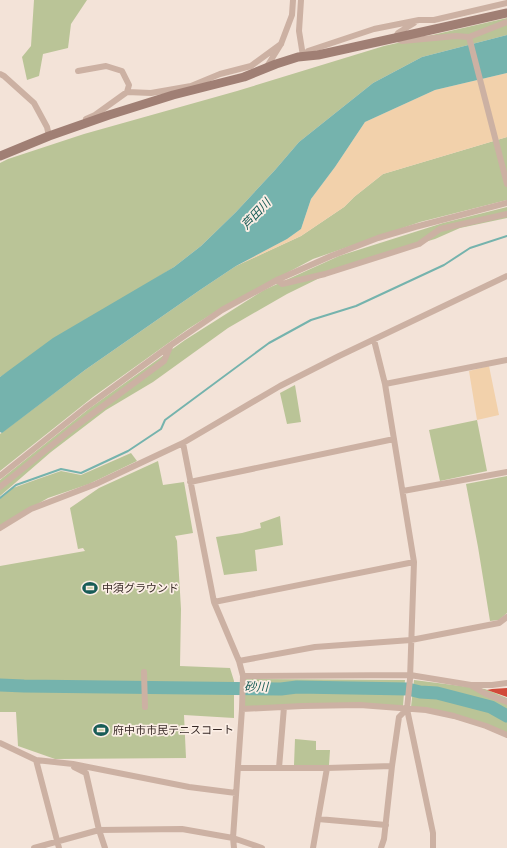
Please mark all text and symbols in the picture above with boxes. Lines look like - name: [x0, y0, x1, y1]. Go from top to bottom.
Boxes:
- water label: 芦田川: [236, 193, 276, 233]
- sports icon: 中須グラウンド: [81, 579, 99, 597]
- place label: 中須グラウンド: [102, 580, 179, 596]
- water label: 砂川: [244, 677, 270, 696]
- sports icon: 府中市市民テニスコート: [92, 721, 110, 739]
- place label: 府中市市民テニスコート: [113, 722, 234, 738]

